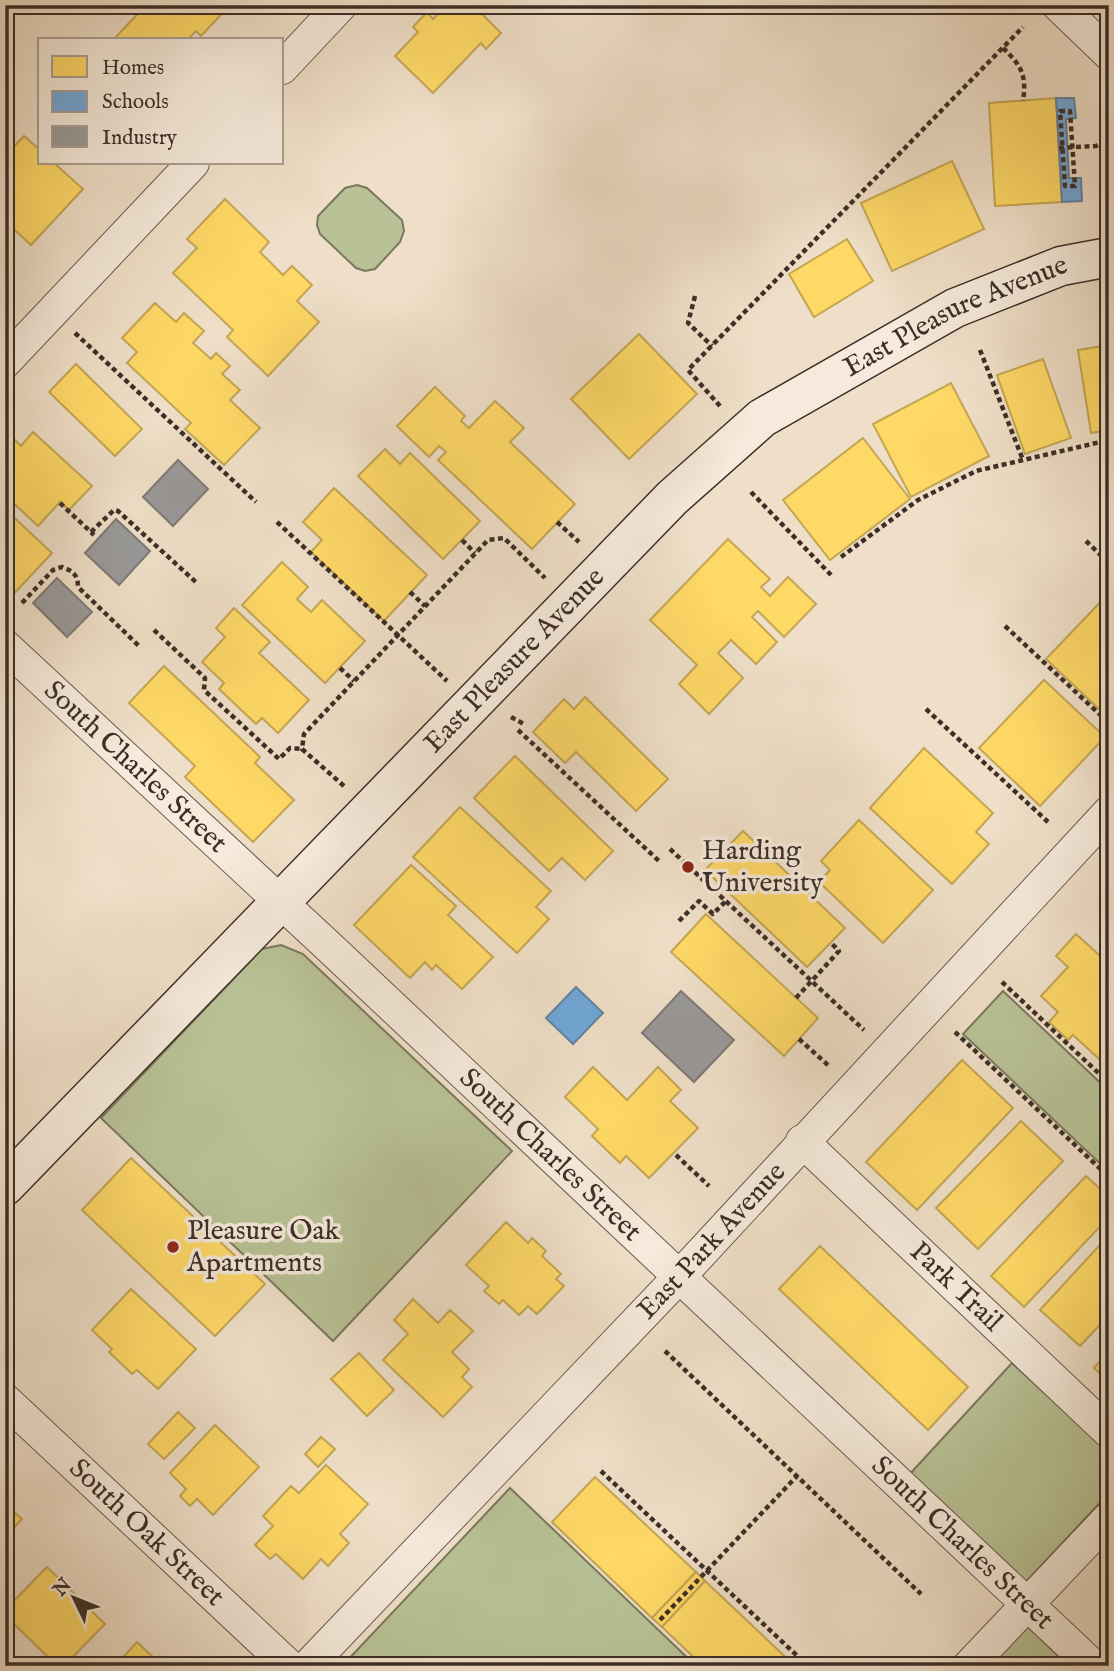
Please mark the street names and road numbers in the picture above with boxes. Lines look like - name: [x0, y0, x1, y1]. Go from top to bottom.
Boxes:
- street label: East Pleasure Avenue: [837, 248, 1073, 385]
- street label: East Pleasure Avenue: [417, 560, 612, 761]
- street label: South Charles Street: [36, 673, 235, 861]
- street label: South Charles Street: [452, 1061, 649, 1250]
- street label: East Park Avenue: [630, 1155, 793, 1327]
- street label: Park Trail: [902, 1235, 1010, 1339]
- street label: South Charles Street: [864, 1449, 1061, 1638]
- street label: South Oak Street: [61, 1451, 232, 1614]

